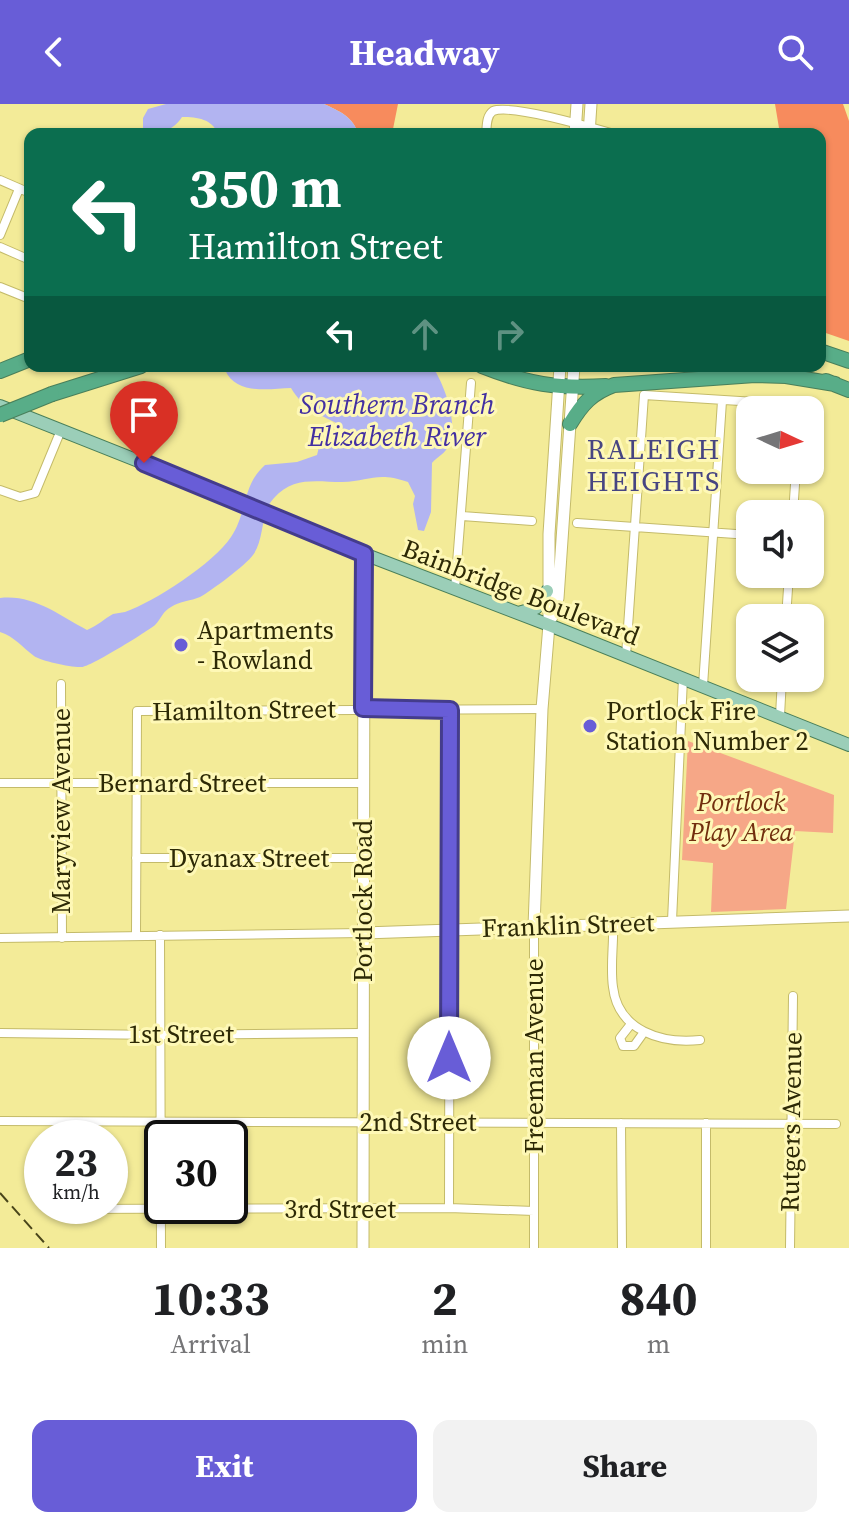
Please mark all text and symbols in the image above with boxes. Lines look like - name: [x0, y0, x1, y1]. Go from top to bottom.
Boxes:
- text: Headway: [349, 28, 500, 77]
- icon: back: [32, 30, 76, 74]
- icon: search: [773, 30, 817, 74]
- text: 350 m: [188, 149, 342, 226]
- icon: left: [56, 160, 160, 264]
- text: Hamilton Street: [188, 222, 442, 271]
- icon: left: [319, 312, 363, 356]
- icon: ahead: [403, 312, 447, 356]
- icon: right: [487, 312, 531, 356]
- pin: [110, 381, 178, 463]
- water label: Southern Branch Elizabeth River: [299, 385, 495, 455]
- icon: arrive: [122, 393, 166, 437]
- north arrow: [736, 396, 824, 484]
- map controls: [736, 396, 824, 692]
- district label: RALEIGH HEIGHTS: [587, 430, 721, 500]
- button: sound: [736, 500, 824, 588]
- street label: Bainbridge Boulevard: [397, 530, 645, 654]
- button: layers: [736, 604, 824, 692]
- place label: Apartments - Rowland: [197, 612, 334, 678]
- marker: Apartments - Rowland: [172, 636, 190, 654]
- street label: Hamilton Street: [152, 690, 337, 730]
- place label: Portlock Fire Station Number 2: [606, 693, 809, 759]
- street label: Maryview Avenue: [43, 708, 79, 914]
- marker: Portlock Fire Station Number 2: [581, 717, 599, 735]
- street label: Bernard Street: [98, 765, 267, 801]
- park label: Portlock Play Area: [688, 784, 793, 850]
- street label: Portlock Road: [345, 819, 381, 982]
- street label: Dyanax Street: [169, 840, 330, 876]
- street label: Franklin Street: [481, 904, 656, 946]
- street label: Freeman Avenue: [516, 958, 552, 1154]
- street label: 1st Street: [128, 1016, 235, 1052]
- position arrow: [407, 1016, 491, 1100]
- street label: Rutgers Avenue: [771, 1032, 811, 1212]
- street label: 2nd Street: [360, 1104, 477, 1140]
- speed limit sign: 30: [144, 1120, 248, 1224]
- text: 23: [54, 1135, 98, 1189]
- text: km/h: [52, 1178, 100, 1206]
- street label: 3rd Street: [284, 1191, 396, 1227]
- text: 10:33: [151, 1265, 270, 1331]
- text: 2: [432, 1265, 458, 1331]
- text: 840: [620, 1265, 698, 1331]
- text: Arrival: [170, 1326, 251, 1362]
- text: min: [421, 1326, 468, 1362]
- text: m: [647, 1326, 670, 1362]
- button: Exit: [32, 1420, 417, 1512]
- button: Share: [433, 1420, 817, 1512]

